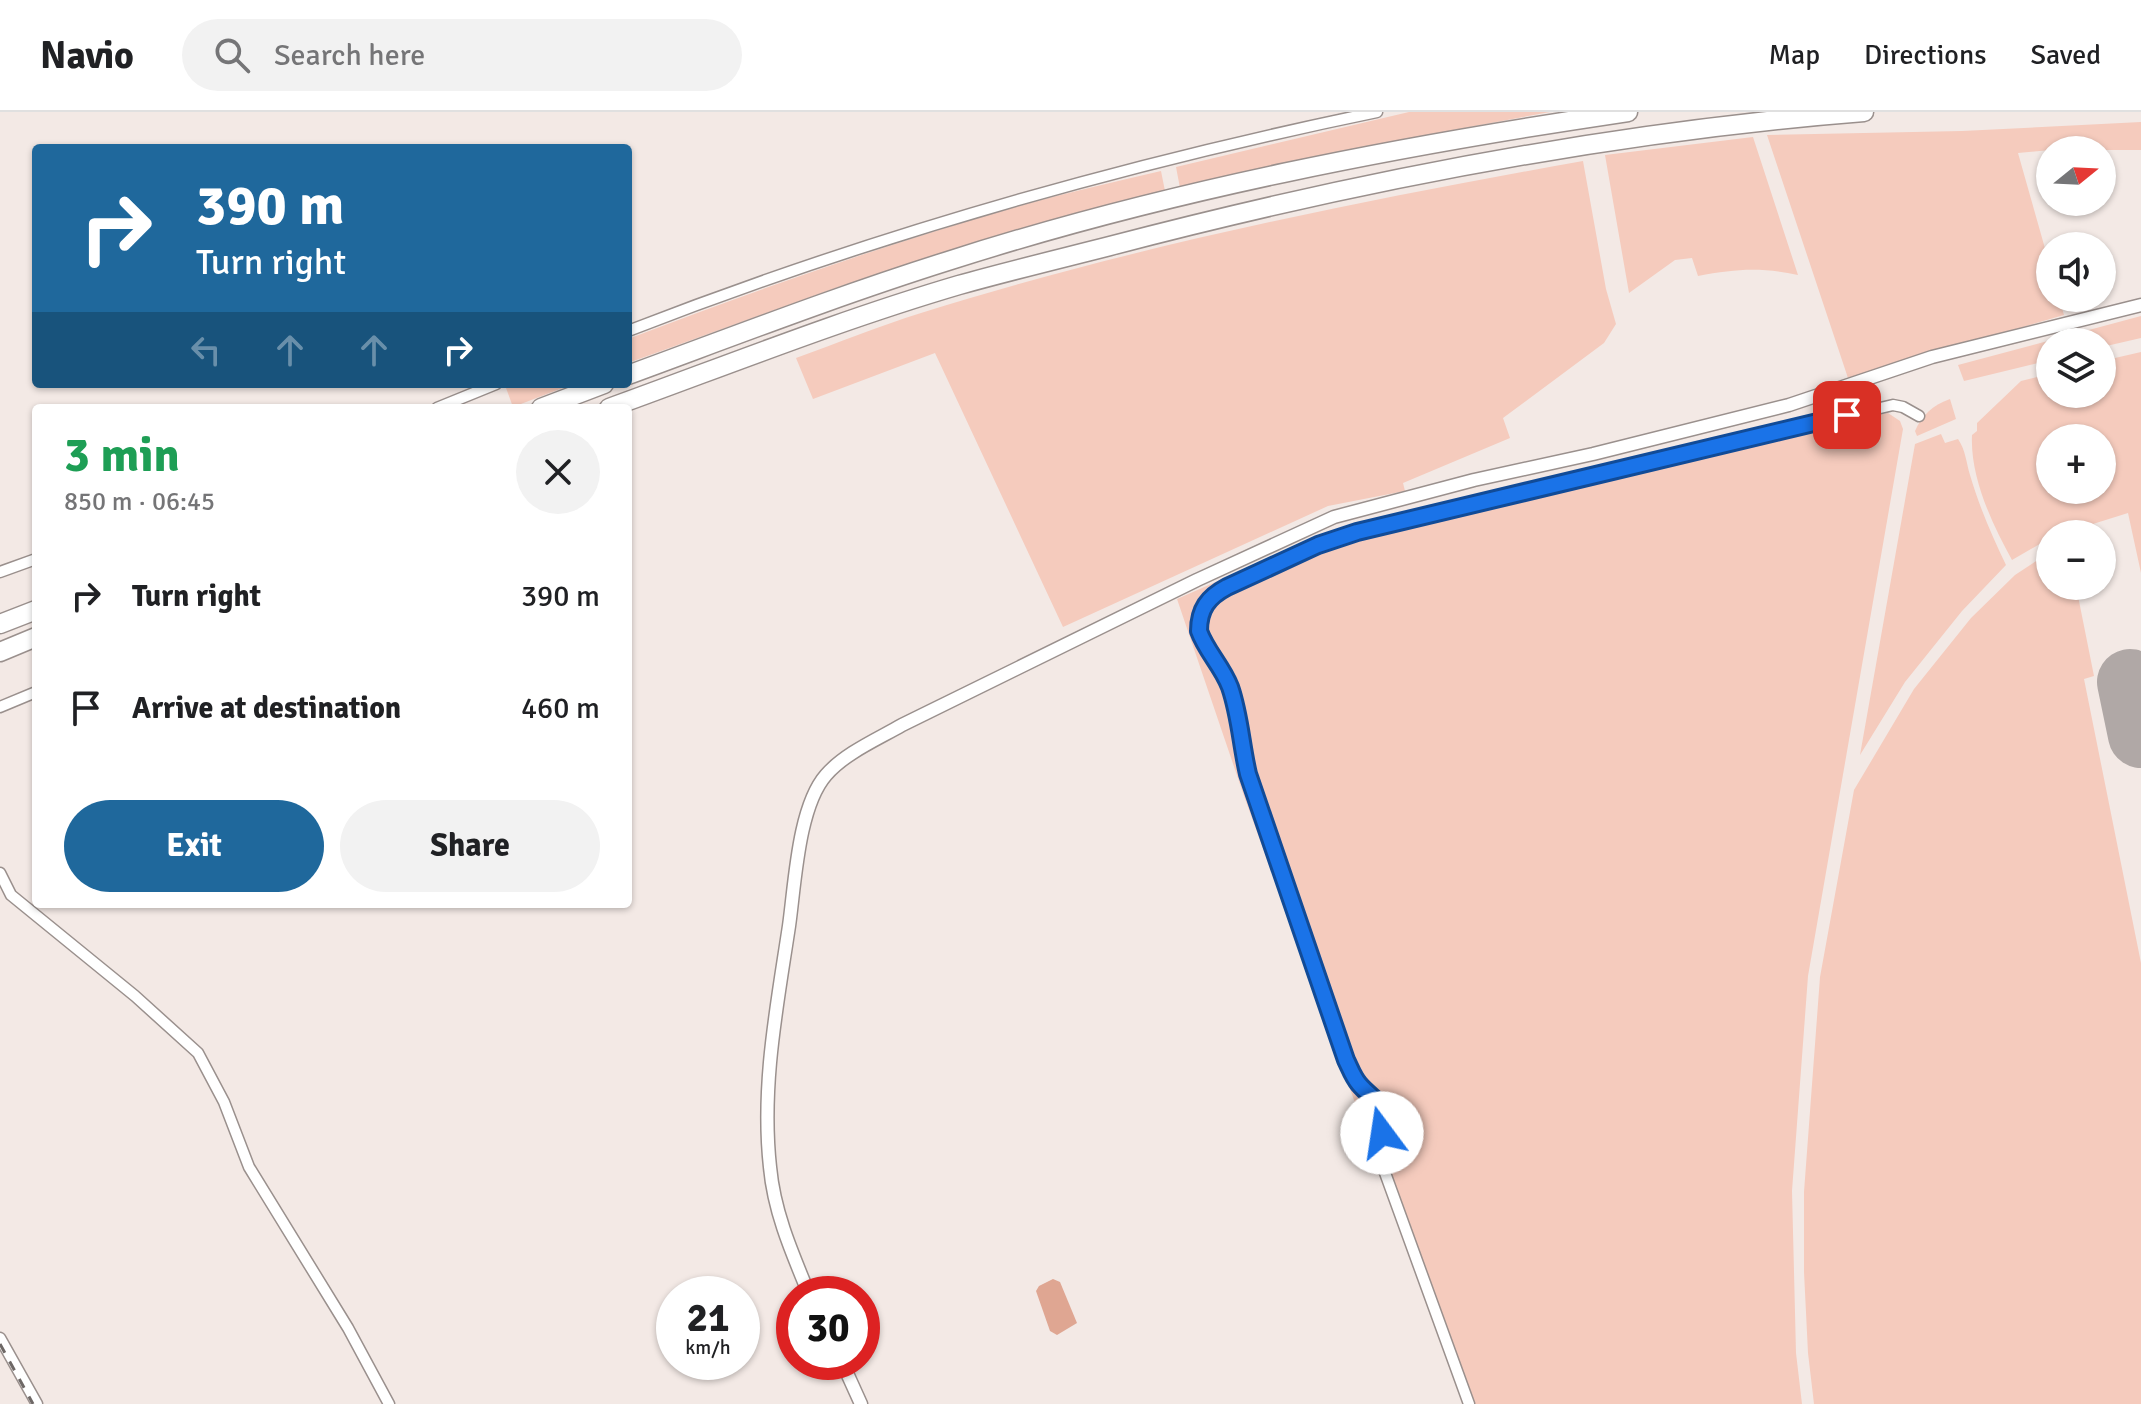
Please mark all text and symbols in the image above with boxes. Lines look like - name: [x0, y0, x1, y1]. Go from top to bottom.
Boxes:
- search box: [182, 19, 742, 91]
- text: Navio: [40, 32, 134, 79]
- icon: search: [210, 33, 254, 77]
- text: Search here: [274, 37, 425, 74]
- text: Map: [1768, 38, 1820, 72]
- text: Directions: [1864, 38, 1986, 72]
- text: Saved: [2030, 38, 2101, 72]
- north arrow: [2036, 136, 2116, 216]
- map controls: [2036, 136, 2116, 600]
- text: 390 m: [196, 171, 344, 240]
- icon: right: [64, 176, 168, 280]
- button: sound: [2036, 232, 2116, 312]
- text: Turn right: [196, 240, 346, 285]
- icon: left: [184, 328, 228, 372]
- icon: ahead: [268, 328, 312, 372]
- icon: ahead: [352, 328, 396, 372]
- icon: right: [436, 328, 480, 372]
- button: layers: [2036, 328, 2116, 408]
- pin: [1813, 381, 1881, 449]
- icon: arrive: [1825, 393, 1869, 437]
- button: +: [2036, 424, 2116, 504]
- text: 3 min: [64, 426, 180, 485]
- button: close: [516, 430, 600, 514]
- text: 850 m · 06:45: [64, 486, 215, 518]
- button: −: [2036, 520, 2116, 600]
- icon: right: [64, 574, 108, 618]
- text: Turn right: [132, 578, 261, 615]
- text: 390 m: [521, 578, 600, 615]
- icon: arrive: [64, 686, 108, 730]
- text: Arrive at destination: [132, 690, 401, 727]
- text: 460 m: [521, 690, 600, 727]
- button: Exit: [64, 800, 324, 892]
- button: Share: [340, 800, 600, 892]
- position arrow: [1340, 1091, 1424, 1175]
- speed limit sign: 30: [776, 1276, 880, 1380]
- text: 21: [686, 1293, 730, 1343]
- text: km/h: [685, 1335, 731, 1360]

